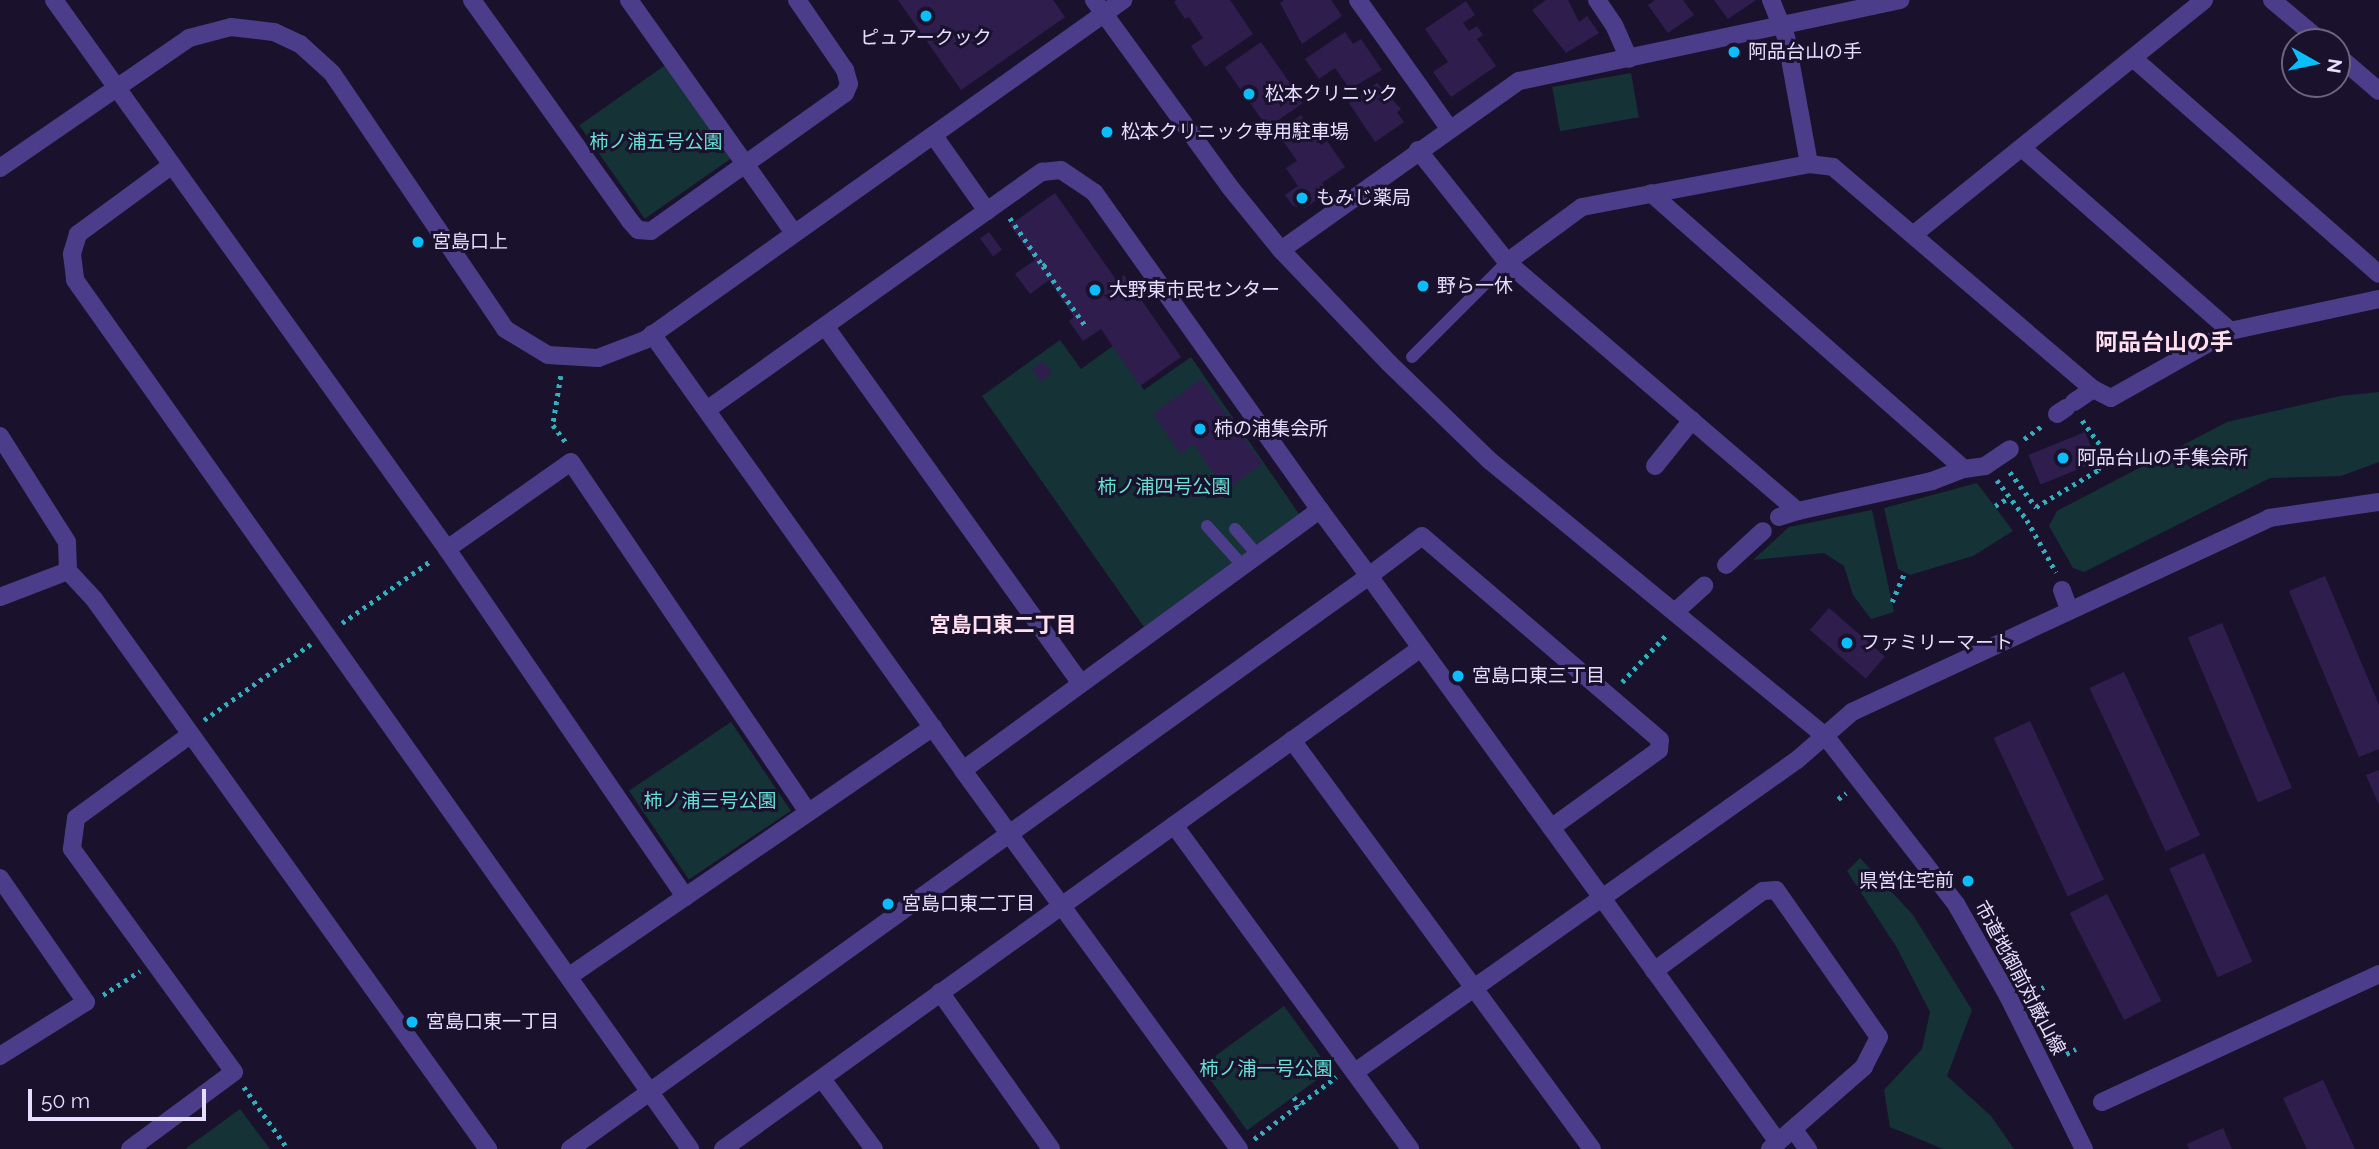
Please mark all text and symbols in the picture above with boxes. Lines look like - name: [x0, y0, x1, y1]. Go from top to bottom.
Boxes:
- marker: ピュアークック: [918, 8, 934, 24]
- place label: ピュアークック: [860, 27, 992, 49]
- north arrow: [2281, 28, 2351, 98]
- place label: 阿品台山の手: [1748, 41, 1862, 63]
- marker: 阿品台山の手: [1726, 44, 1742, 60]
- text: N: [2323, 57, 2347, 75]
- place label: 松本クリニック: [1265, 83, 1398, 105]
- marker: 松本クリニック: [1239, 84, 1259, 104]
- place label: 松本クリニック専用駐車場: [1121, 121, 1349, 143]
- marker: 松本クリニック専用駐車場: [1099, 124, 1115, 140]
- park label: 柿ノ浦五号公園: [590, 131, 722, 153]
- place label: もみじ薬局: [1316, 187, 1411, 209]
- marker: もみじ薬局: [1294, 190, 1310, 206]
- place label: 宮島口上: [432, 231, 508, 253]
- marker: 宮島口上: [410, 234, 426, 250]
- place label: 野ら一休: [1437, 275, 1513, 297]
- marker: 野ら一休: [1415, 278, 1431, 294]
- place label: 大野東市民センター: [1109, 279, 1280, 301]
- marker: 大野東市民センター: [1087, 282, 1103, 298]
- district label: 阿品台山の手: [2095, 328, 2233, 356]
- place label: 柿の浦集会所: [1214, 418, 1328, 440]
- marker: 柿の浦集会所: [1192, 421, 1208, 437]
- place label: 阿品台山の手集会所: [2077, 447, 2248, 469]
- marker: 阿品台山の手集会所: [2055, 450, 2071, 466]
- park label: 柿ノ浦四号公園: [1098, 476, 1230, 498]
- district label: 宮島口東二丁目: [930, 612, 1076, 638]
- place label: ファミリーマート: [1861, 632, 2013, 654]
- marker: ファミリーマート: [1839, 635, 1855, 651]
- place label: 宮島口東三丁目: [1472, 665, 1605, 687]
- marker: 宮島口東三丁目: [1450, 668, 1466, 684]
- park label: 柿ノ浦三号公園: [644, 790, 776, 812]
- place label: 県営住宅前: [1859, 870, 1954, 892]
- marker: 県営住宅前: [1960, 873, 1976, 889]
- place label: 宮島口東二丁目: [902, 893, 1035, 915]
- marker: 宮島口東二丁目: [880, 896, 896, 912]
- street label: 市道地御前対厳山線: [1970, 897, 2070, 1059]
- place label: 宮島口東一丁目: [426, 1011, 559, 1033]
- marker: 宮島口東一丁目: [404, 1014, 420, 1030]
- park label: 柿ノ浦一号公園: [1200, 1058, 1332, 1080]
- scale bar: [32, 1076, 210, 1120]
- text: 50 m: [41, 1088, 90, 1113]

